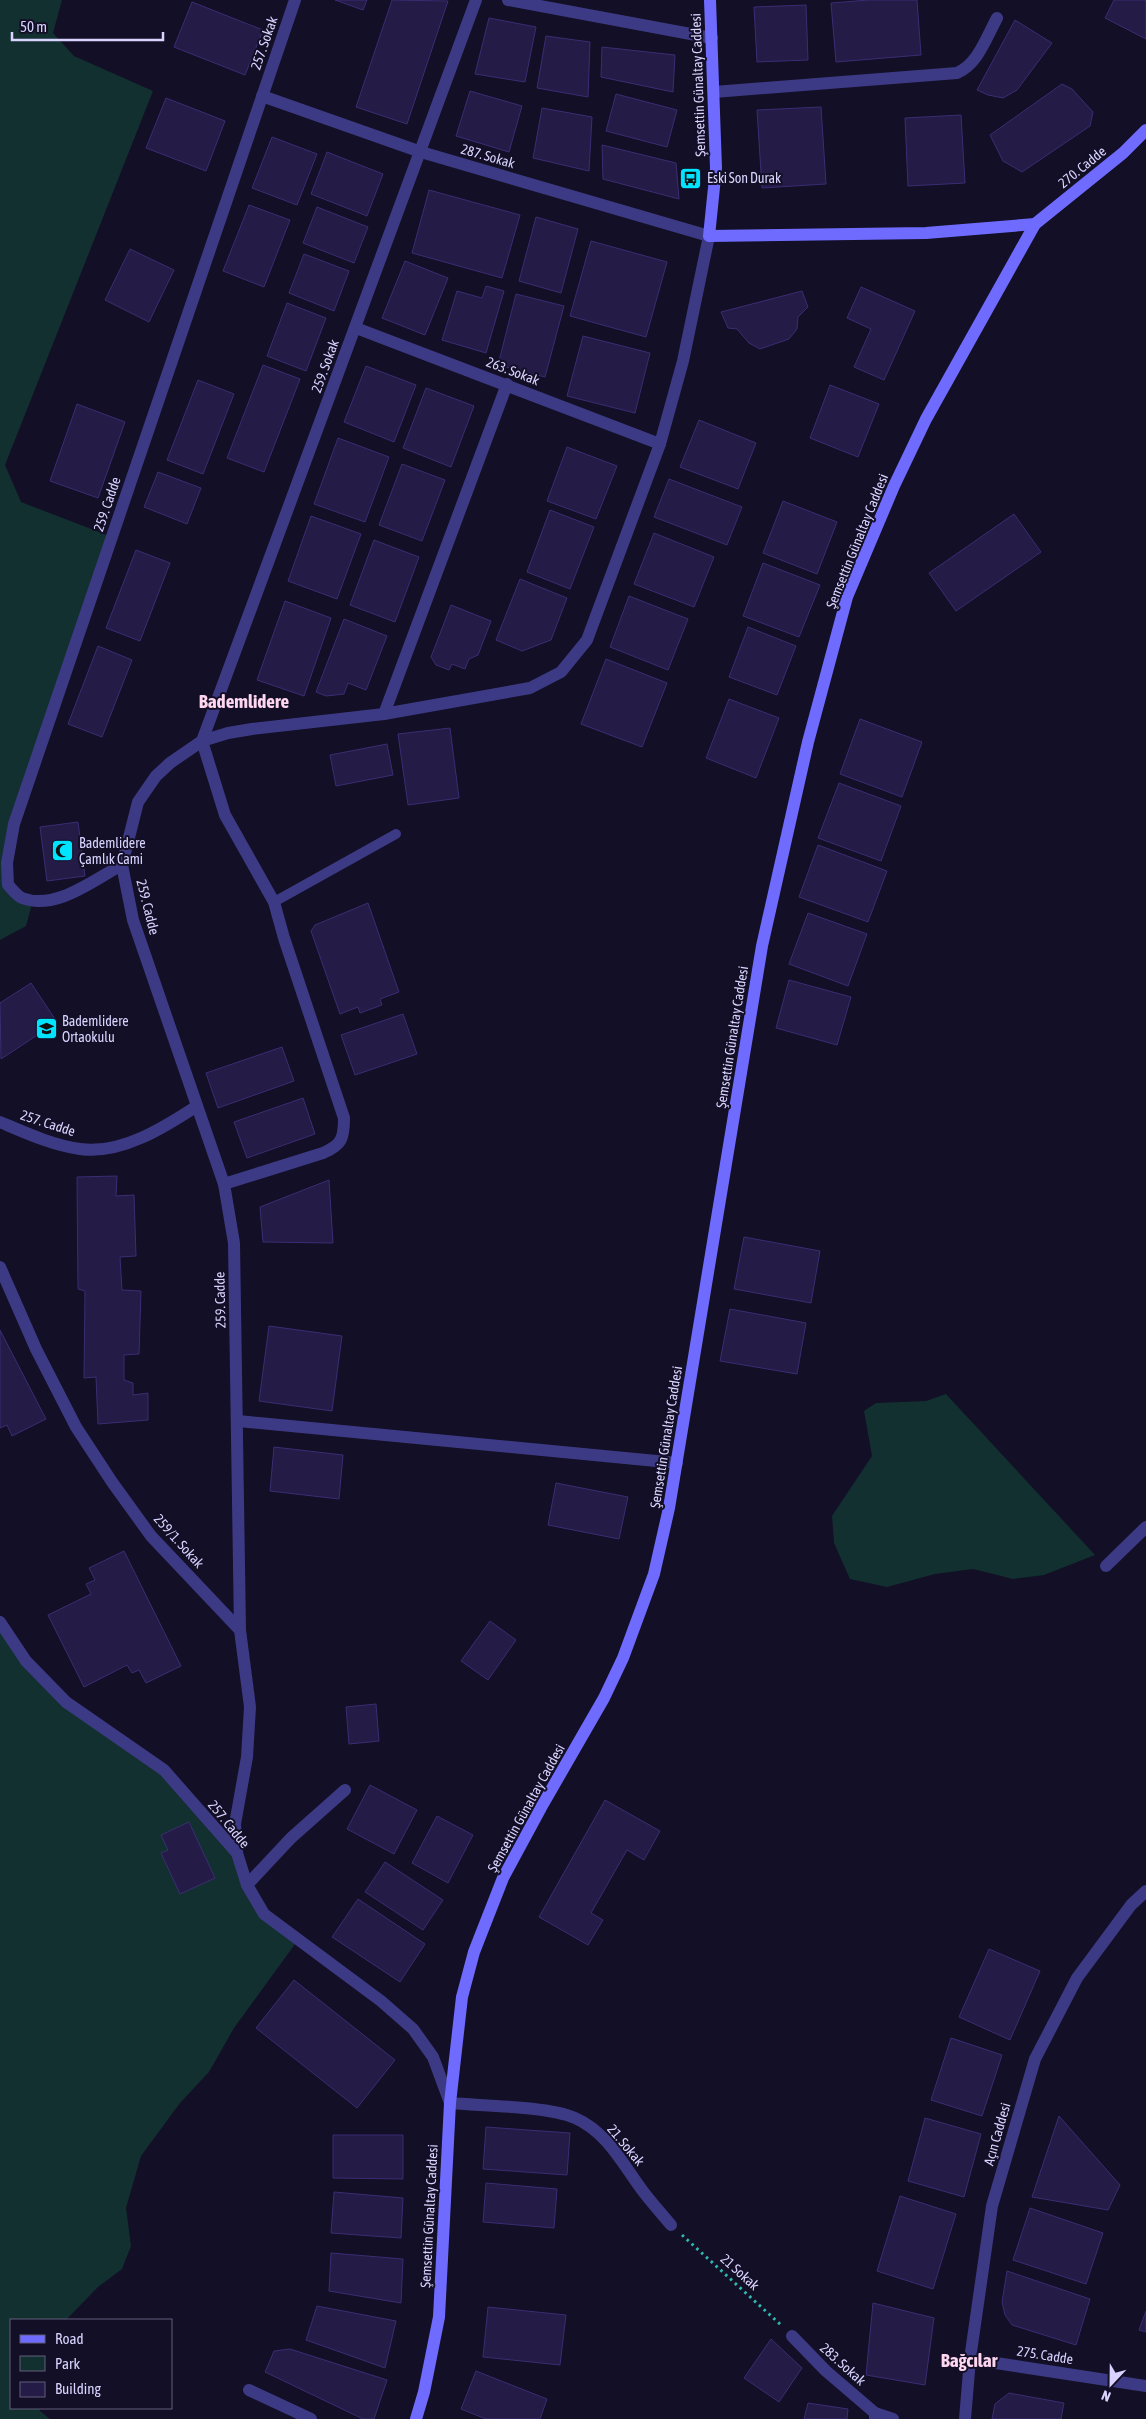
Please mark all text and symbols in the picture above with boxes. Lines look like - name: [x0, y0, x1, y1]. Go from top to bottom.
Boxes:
- scale bar: [12, 10, 164, 42]
- street label: Şemsettin Günaltay Caddesi: [687, 13, 709, 157]
- street label: 257. Sokak: [247, 14, 281, 72]
- text: 50 m: [20, 18, 47, 35]
- street label: 287. Sokak: [459, 141, 517, 171]
- street label: 270. Cadde: [1055, 143, 1109, 191]
- bus stop icon: Eski Son Durak: [679, 166, 703, 190]
- place label: Eski Son Durak: [707, 170, 781, 186]
- street label: 259. Sokak: [308, 337, 342, 395]
- street label: 263. Sokak: [484, 354, 542, 388]
- street label: Şemsettin Günaltay Caddesi: [823, 471, 891, 611]
- street label: 259. Cadde: [90, 475, 124, 533]
- district label: Bademlidere: [199, 690, 290, 712]
- place label: Bademlidere Çamlık Cami: [79, 835, 146, 867]
- mosque icon: Bademlidere Çamlık Cami: [51, 839, 75, 863]
- street label: 259. Cadde: [133, 878, 163, 936]
- street label: Şemsettin Günaltay Caddesi: [713, 965, 751, 1109]
- place label: Bademlidere Ortaokulu: [62, 1013, 129, 1045]
- school or university icon: Bademlidere Ortaokulu: [34, 1017, 58, 1041]
- street label: 257. Cadde: [19, 1107, 77, 1139]
- street label: 259. Cadde: [212, 1272, 228, 1328]
- street label: Şemsettin Günaltay Caddesi: [647, 1365, 685, 1509]
- street label: 259/1. Sokak: [151, 1511, 207, 1571]
- street label: Şemsettin Günaltay Caddesi: [484, 1741, 568, 1875]
- street label: 257. Cadde: [205, 1797, 253, 1851]
- street label: Açın Caddesi: [980, 2101, 1014, 2167]
- street label: 21. Sokak: [604, 2121, 648, 2169]
- street label: Şemsettin Günaltay Caddesi: [417, 2144, 441, 2288]
- street label: 21 Sokak: [717, 2251, 763, 2293]
- legend: [10, 2319, 172, 2409]
- text: Road: [55, 2330, 84, 2347]
- street label: 283. Sokak: [817, 2340, 869, 2388]
- street label: 275. Cadde: [1016, 2343, 1074, 2367]
- district label: Bağcılar: [941, 2349, 998, 2371]
- text: Park: [55, 2355, 80, 2372]
- north arrow: [1086, 2359, 1136, 2409]
- text: Building: [55, 2380, 101, 2397]
- text: N: [1099, 2387, 1113, 2405]

